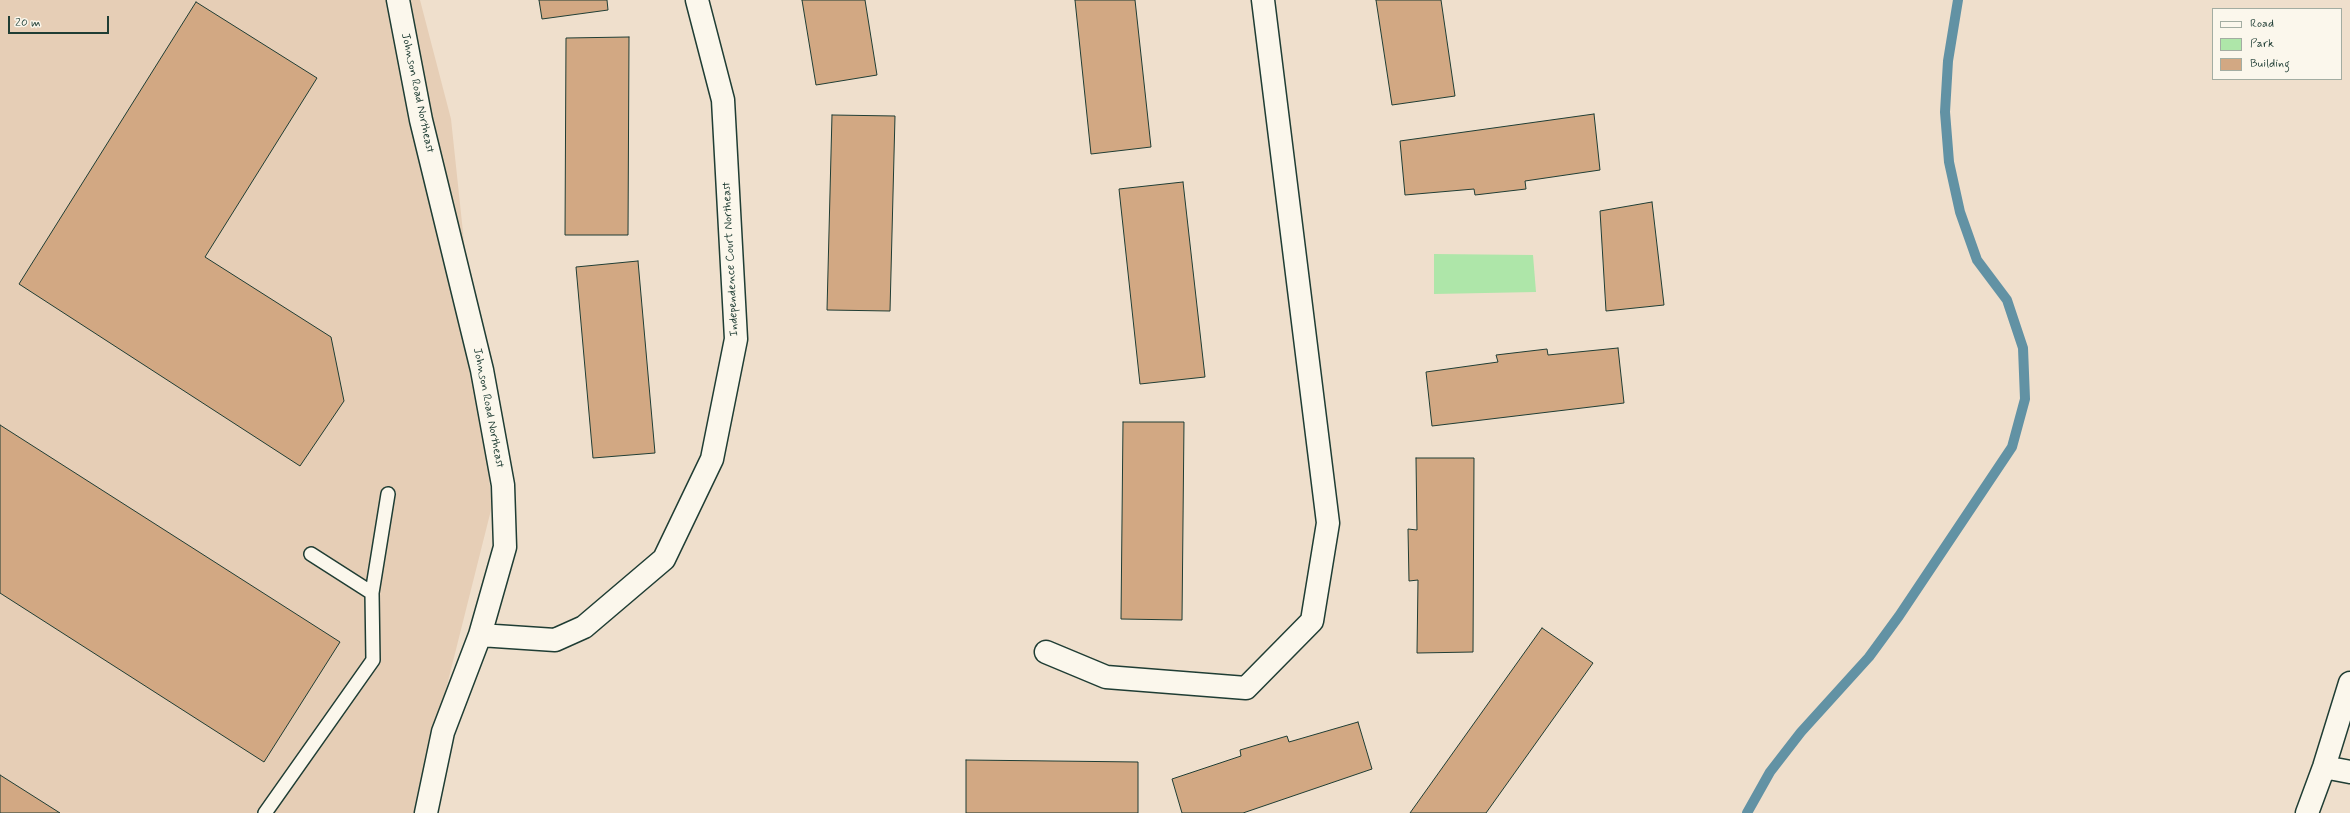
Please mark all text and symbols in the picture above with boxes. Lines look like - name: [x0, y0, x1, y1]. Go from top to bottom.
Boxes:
- scale bar: [10, 8, 111, 34]
- legend: [2212, 8, 2342, 80]
- text: 20 m: [15, 15, 41, 31]
- text: Road: [2250, 16, 2274, 32]
- street label: Johnson Road Northeast: [397, 32, 437, 154]
- text: Park: [2250, 36, 2274, 52]
- text: Building: [2250, 56, 2290, 72]
- street label: Independence Court Northeast: [720, 181, 742, 337]
- street label: Johnson Road Northeast: [469, 347, 507, 469]

